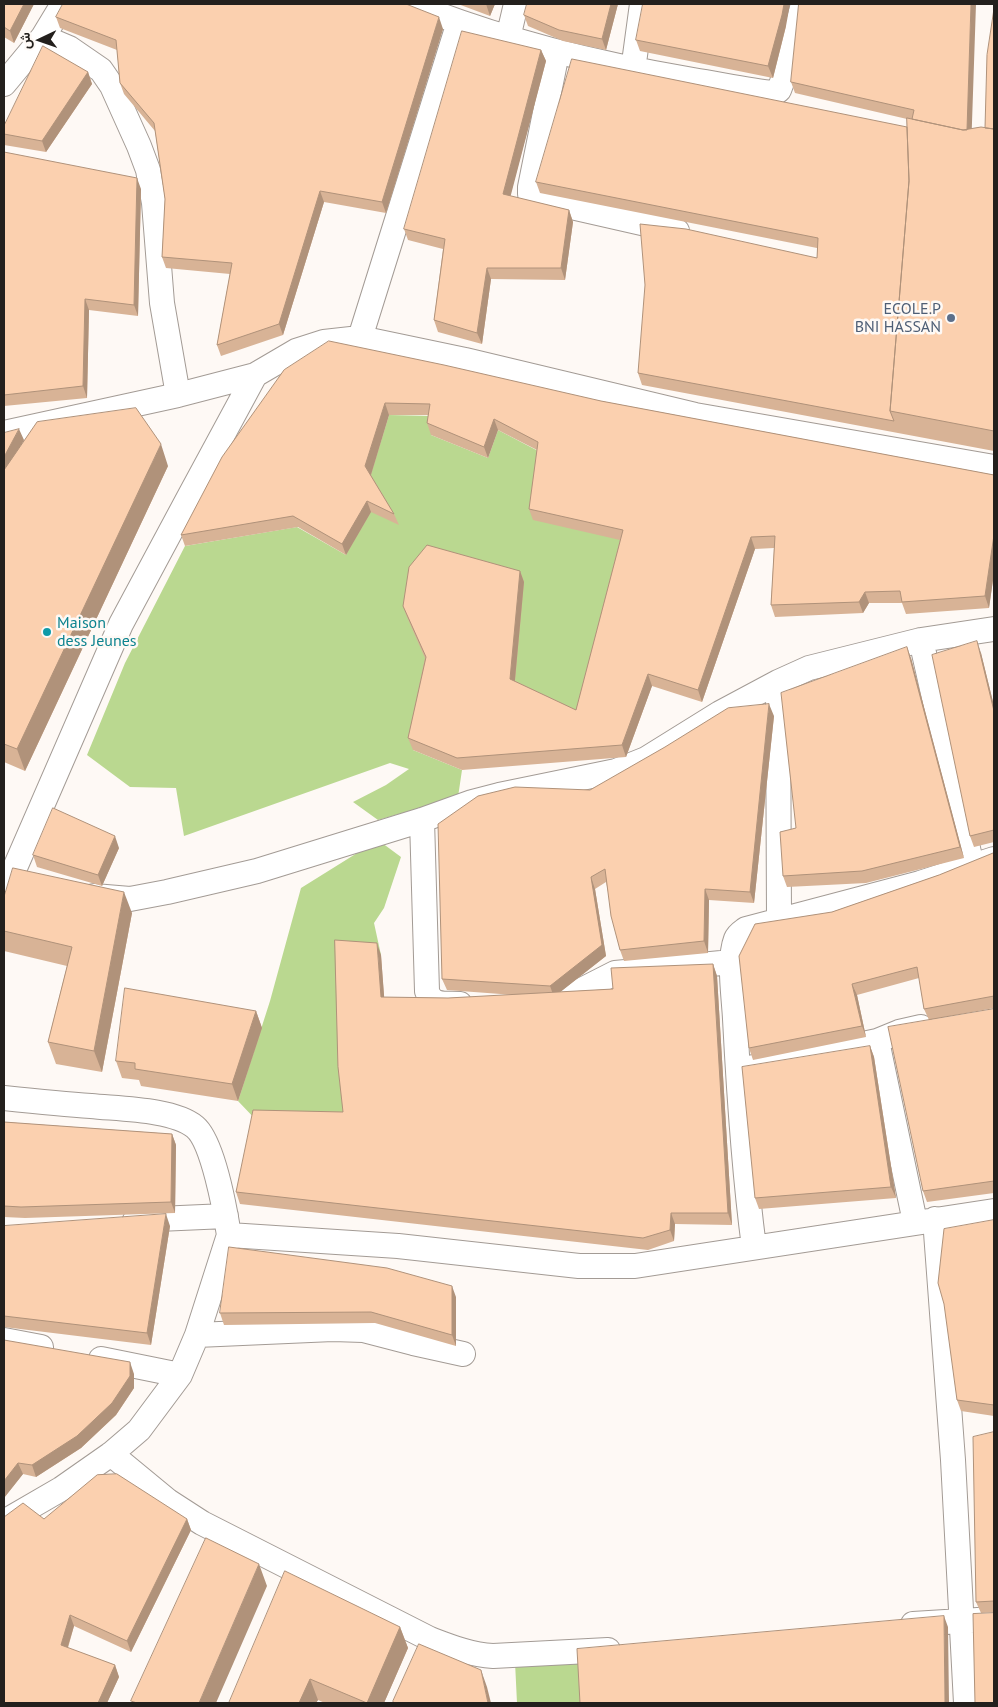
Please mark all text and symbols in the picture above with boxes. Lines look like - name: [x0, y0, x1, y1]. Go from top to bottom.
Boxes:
- north arrow: [15, 15, 65, 65]
- text: ش: [16, 32, 34, 50]
- place label: ECOLE.P BNI HASSAN: [855, 299, 941, 337]
- marker: ECOLE.P BNI HASSAN: [945, 312, 957, 324]
- place label: Maison dess Jeunes: [57, 613, 137, 651]
- marker: Maison dess Jeunes: [41, 626, 53, 638]

